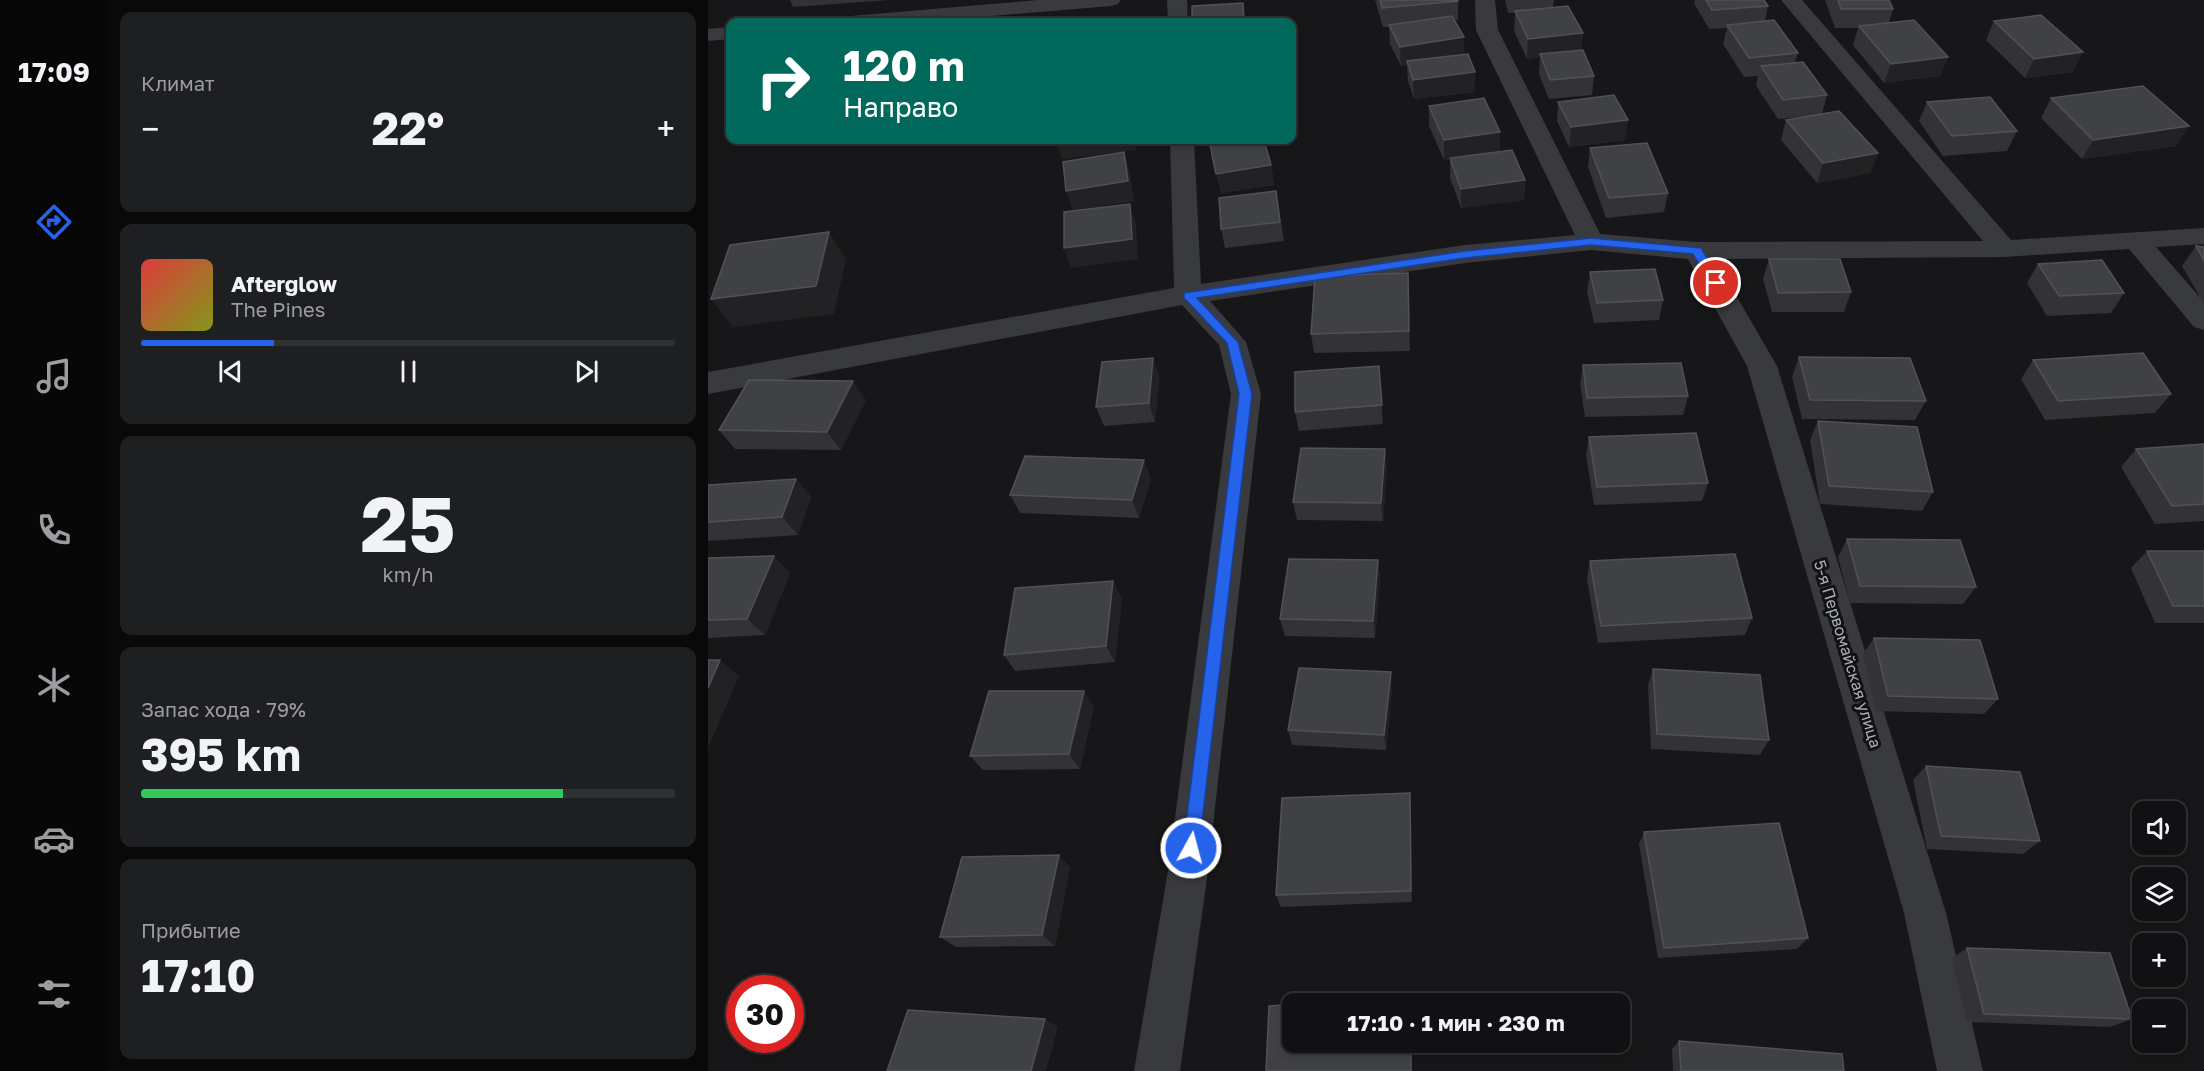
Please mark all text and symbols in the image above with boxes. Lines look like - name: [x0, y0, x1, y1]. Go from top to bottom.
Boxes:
- text: 120 m: [843, 40, 965, 90]
- icon: right: [744, 42, 822, 120]
- text: 17:09: [18, 56, 90, 88]
- text: Климат: [141, 71, 215, 95]
- text: Направо: [843, 91, 958, 123]
- text: 22°: [372, 101, 444, 155]
- text: −: [141, 109, 159, 148]
- text: +: [657, 109, 675, 148]
- icon: directions: [33, 201, 75, 243]
- pin: [1690, 257, 1741, 308]
- icon: arrive: [1699, 266, 1732, 299]
- text: Afterglow: [231, 270, 337, 297]
- text: The Pines: [231, 297, 325, 321]
- icon: music: [33, 355, 75, 397]
- icon: previous: [214, 355, 247, 388]
- icon: pause: [392, 355, 425, 388]
- icon: next: [570, 355, 603, 388]
- text: 25: [360, 476, 456, 569]
- icon: phone: [33, 509, 75, 551]
- street label: 5-я Первомайская улица: [1810, 558, 1886, 750]
- text: km/h: [383, 562, 433, 586]
- icon: climate: [33, 664, 75, 706]
- text: Запас хода · 79%: [141, 697, 306, 721]
- text: 395 km: [141, 727, 301, 781]
- map controls: [2132, 801, 2186, 1053]
- button: sound: [2132, 801, 2186, 855]
- position arrow: [1159, 816, 1223, 880]
- icon: car: [33, 818, 75, 860]
- button: layers: [2132, 867, 2186, 921]
- text: Прибытие: [141, 918, 241, 942]
- button: +: [2132, 933, 2186, 987]
- text: 17:10: [141, 948, 256, 1002]
- icon: filters: [33, 973, 75, 1015]
- speed limit sign: 30: [726, 975, 804, 1053]
- button: −: [2132, 999, 2186, 1053]
- text: 17:10 · 1 мин · 230 m: [1347, 1009, 1565, 1036]

